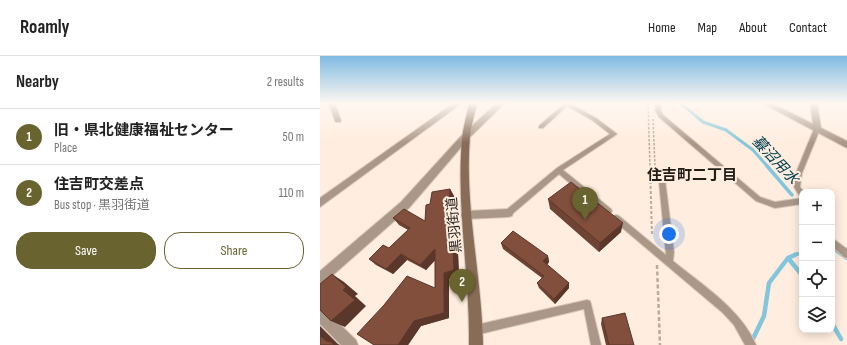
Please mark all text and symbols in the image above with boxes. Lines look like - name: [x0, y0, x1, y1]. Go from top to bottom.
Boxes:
- text: Roamly: [20, 16, 70, 39]
- text: Home: [648, 19, 676, 36]
- text: Map: [698, 19, 717, 36]
- text: About: [739, 19, 767, 36]
- text: Contact: [789, 19, 827, 36]
- text: Nearby: [16, 72, 59, 92]
- text: 2 results: [267, 74, 304, 90]
- text: 旧・県北健康福祉センター: [54, 121, 234, 140]
- text: 1: [26, 129, 32, 145]
- text: 50 m: [283, 129, 304, 145]
- water label: 蟇沼用水: [748, 132, 804, 190]
- text: Place: [54, 140, 77, 156]
- district label: 住吉町二丁目: [647, 166, 737, 185]
- text: 住吉町交差点: [54, 175, 144, 194]
- text: 2: [26, 185, 32, 201]
- text: 110 m: [279, 185, 304, 201]
- pin: 1: [572, 187, 598, 220]
- map controls: [799, 189, 835, 333]
- button: +: [799, 189, 835, 225]
- street label: 黒羽街道: [443, 196, 465, 254]
- text: Bus stop · 黒羽街道: [54, 197, 150, 213]
- your location: [659, 224, 679, 244]
- button: −: [799, 225, 835, 261]
- button: Save: [16, 232, 156, 269]
- button: Share: [164, 232, 304, 269]
- button: locate: [799, 261, 835, 297]
- pin: 2: [449, 269, 475, 302]
- button: layers: [799, 297, 835, 333]

